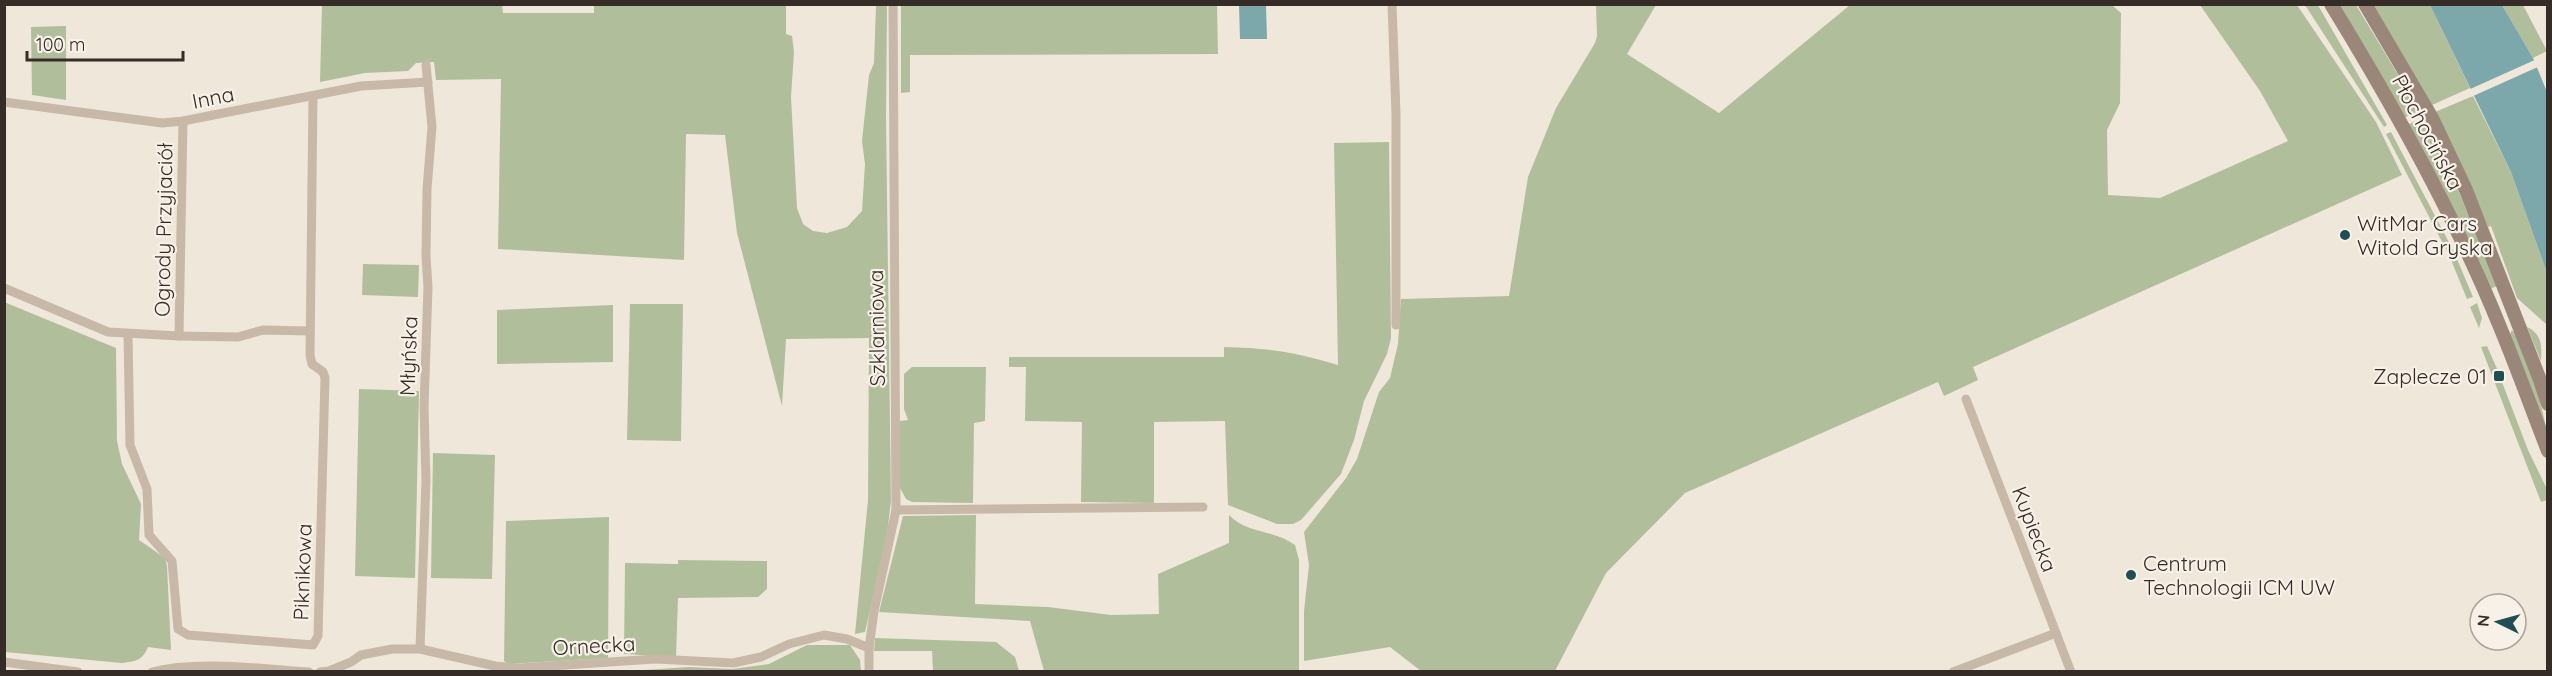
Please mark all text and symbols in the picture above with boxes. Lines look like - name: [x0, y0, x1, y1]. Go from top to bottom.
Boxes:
- scale bar: [27, 24, 183, 62]
- text: 100 m: [36, 33, 85, 56]
- street label: Płochocińska: [2387, 70, 2469, 194]
- street label: Inna: [190, 80, 236, 114]
- street label: Ogrody Przyjaciół: [148, 142, 178, 317]
- place label: WitMar Cars Witold Gryska: [2357, 210, 2493, 260]
- marker: WitMar Cars Witold Gryska: [2338, 228, 2352, 242]
- street label: Szklarniowa: [862, 270, 890, 386]
- street label: Młyńska: [394, 316, 422, 396]
- place label: Zaplecze 01: [2373, 363, 2487, 389]
- marker: Zaplecze 01: [2492, 369, 2506, 383]
- street label: Kupiecka: [2007, 482, 2063, 576]
- street label: Piknikowa: [287, 523, 317, 621]
- place label: Centrum Technologii ICM UW: [2143, 550, 2335, 600]
- marker: Centrum Technologii ICM UW: [2124, 568, 2138, 582]
- north arrow: [2468, 592, 2528, 652]
- text: N: [2473, 614, 2494, 627]
- street label: Ornecka: [552, 630, 636, 660]

